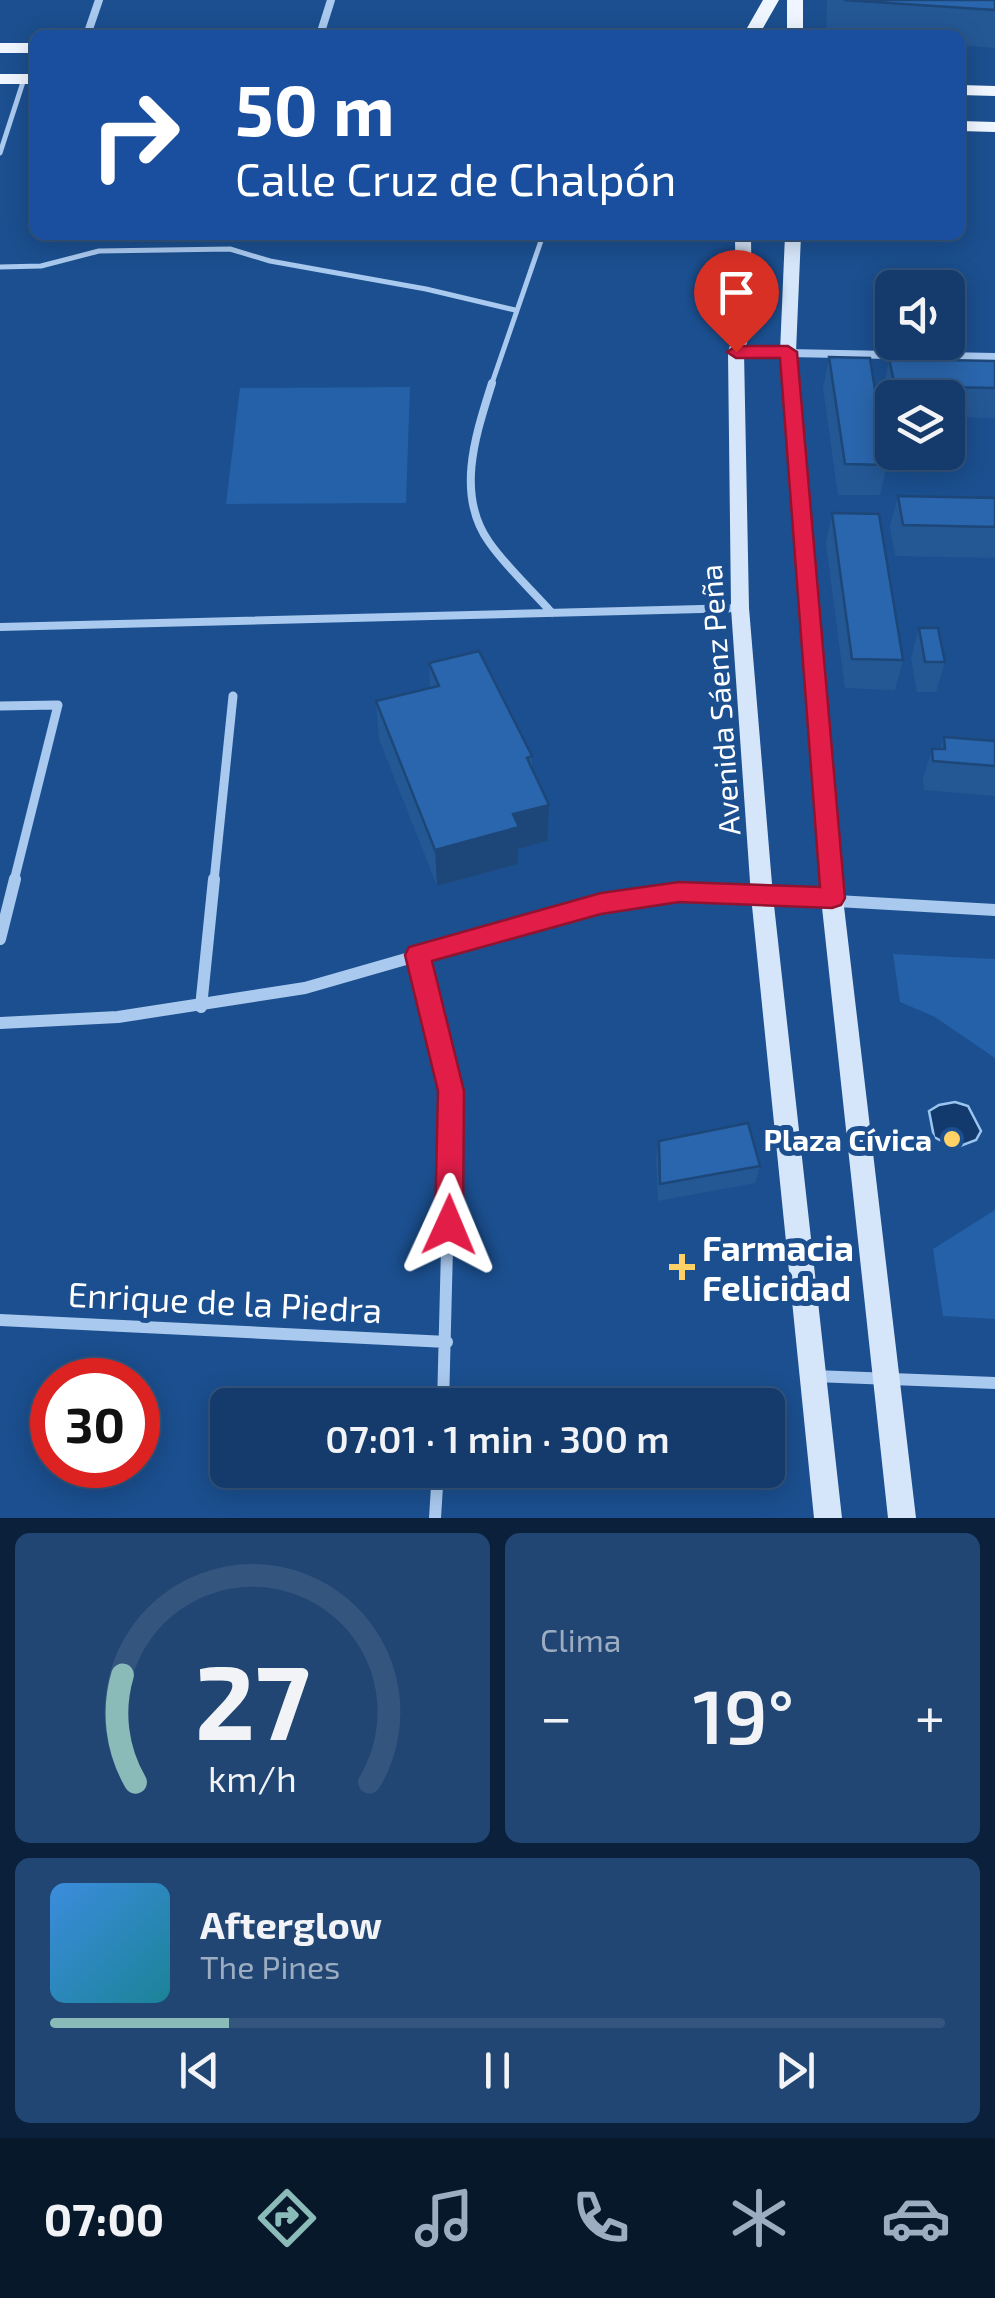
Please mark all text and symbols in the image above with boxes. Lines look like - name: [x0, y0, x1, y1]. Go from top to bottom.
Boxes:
- text: 50 m: [235, 66, 395, 150]
- icon: right: [70, 70, 200, 200]
- text: Calle Cruz de Chalpón: [235, 151, 676, 205]
- pin: [694, 250, 779, 353]
- icon: arrive: [709, 265, 764, 320]
- map controls: [875, 270, 965, 470]
- button: sound: [875, 270, 965, 360]
- button: layers: [875, 380, 965, 470]
- street label: Avenida Sáenz Peña: [692, 563, 746, 837]
- place label: Plaza Cívica: [764, 1121, 932, 1157]
- marker: Plaza Cívica: [941, 1128, 963, 1150]
- position arrow: [397, 1173, 501, 1277]
- place label: Farmacia Felicidad: [702, 1226, 854, 1308]
- marker: Farmacia Felicidad: [671, 1256, 693, 1278]
- street label: Enrique de la Piedra: [67, 1272, 383, 1330]
- speed limit sign: 30: [30, 1358, 160, 1488]
- text: 07:01 · 1 min · 300 m: [325, 1415, 670, 1461]
- text: Clima: [540, 1620, 621, 1658]
- text: 27: [195, 1636, 310, 1761]
- text: 19°: [693, 1669, 794, 1759]
- text: −: [540, 1682, 572, 1748]
- text: +: [915, 1682, 945, 1748]
- text: km/h: [208, 1756, 297, 1799]
- text: Afterglow: [200, 1901, 382, 1947]
- text: The Pines: [200, 1947, 340, 1985]
- icon: previous: [172, 2043, 227, 2098]
- icon: pause: [470, 2043, 525, 2098]
- icon: next: [768, 2043, 823, 2098]
- icon: directions: [252, 2183, 322, 2253]
- icon: music: [409, 2183, 479, 2253]
- icon: phone: [566, 2183, 636, 2253]
- icon: climate: [724, 2183, 794, 2253]
- icon: car: [881, 2183, 951, 2253]
- text: 07:00: [44, 2191, 164, 2245]

